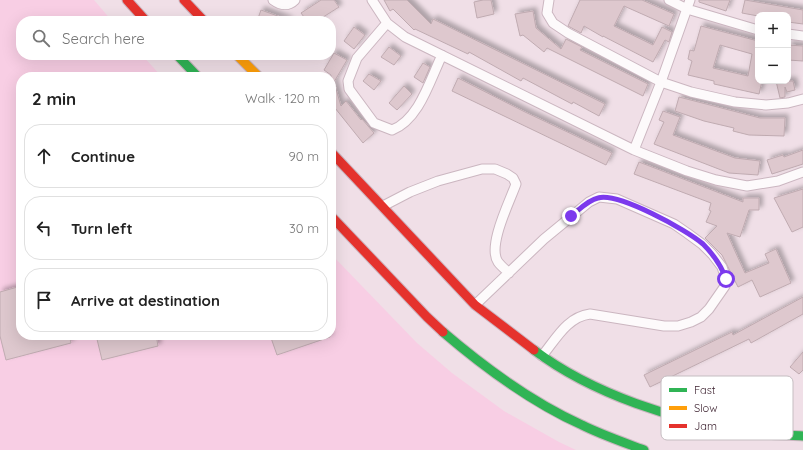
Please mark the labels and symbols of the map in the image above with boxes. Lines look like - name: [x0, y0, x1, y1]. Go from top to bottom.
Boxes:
- route end: [562, 207, 580, 225]
- route start: [717, 270, 735, 288]
- legend: [661, 376, 793, 440]
- text: Fast: [694, 383, 716, 397]
- text: Slow: [694, 401, 718, 415]
- text: Jam: [694, 419, 717, 433]

